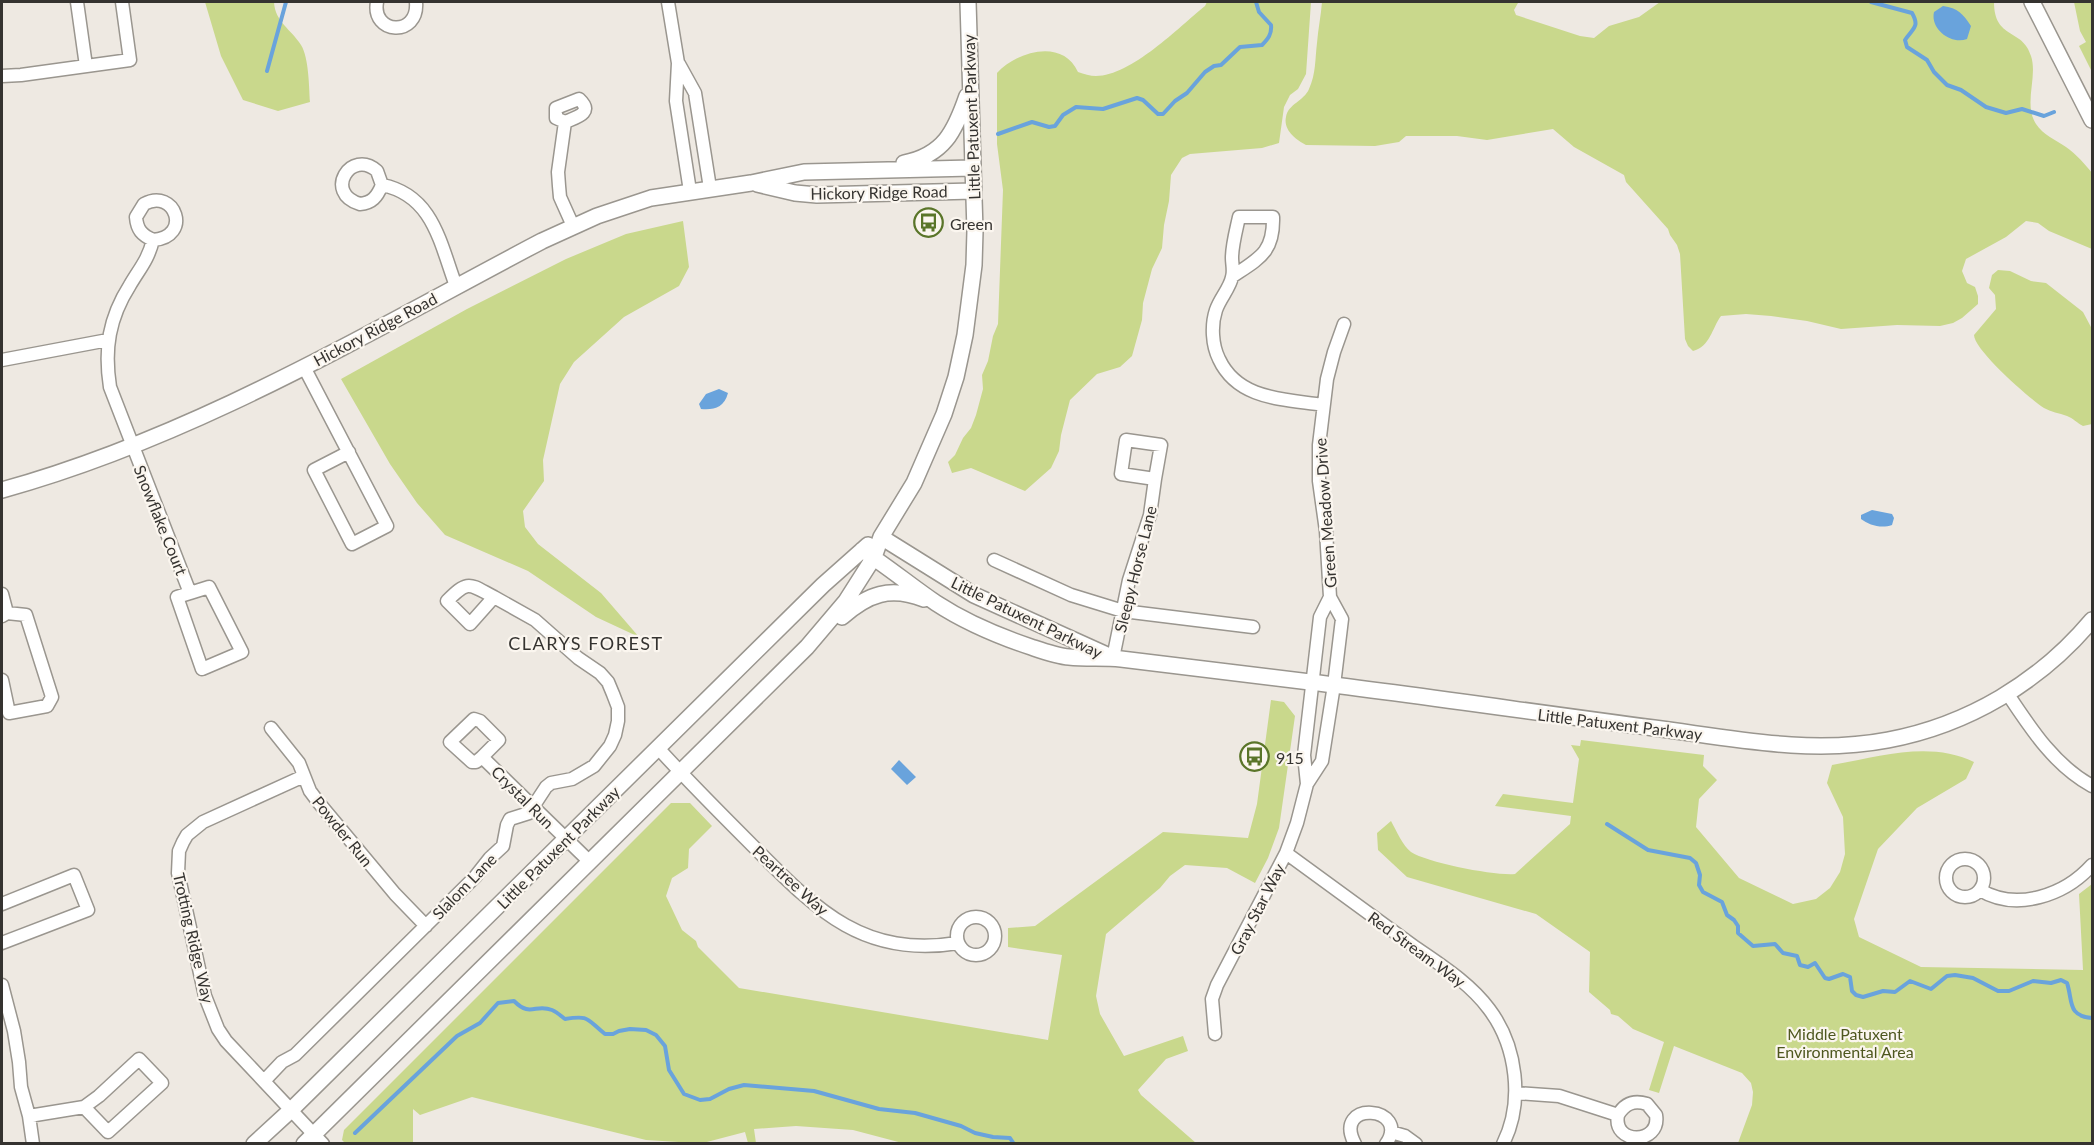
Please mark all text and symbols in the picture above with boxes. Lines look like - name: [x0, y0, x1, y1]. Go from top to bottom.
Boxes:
- street label: Little Patuxent Parkway: [959, 33, 983, 200]
- street label: Hickory Ridge Road: [810, 181, 948, 203]
- bus stop icon: Green: [913, 207, 945, 239]
- place label: Green: [950, 214, 993, 233]
- street label: Hickory Ridge Road: [310, 288, 440, 370]
- street label: Green Meadow Drive: [1310, 437, 1340, 589]
- street label: Snowflake Court: [130, 462, 192, 578]
- street label: Sleepy Horse Lane: [1110, 504, 1160, 634]
- street label: Little Patuxent Parkway: [948, 572, 1106, 662]
- district label: CLARYS FOREST: [508, 632, 664, 654]
- street label: Little Patuxent Parkway: [1537, 704, 1704, 744]
- bus stop icon: 915: [1239, 741, 1271, 773]
- place label: 915: [1276, 748, 1304, 767]
- street label: Crystal Run: [488, 762, 558, 832]
- street label: Little Patuxent Parkway: [493, 781, 624, 912]
- street label: Powder Run: [309, 792, 377, 870]
- street label: Peartree Way: [749, 841, 833, 919]
- street label: Slalom Lane: [428, 849, 500, 923]
- street label: Gray Star Way: [1226, 859, 1289, 958]
- street label: Trotting Ridge Way: [170, 871, 218, 1006]
- street label: Red Stream Way: [1365, 907, 1470, 991]
- park label: Middle Patuxent Environmental Area: [1776, 1024, 1914, 1061]

